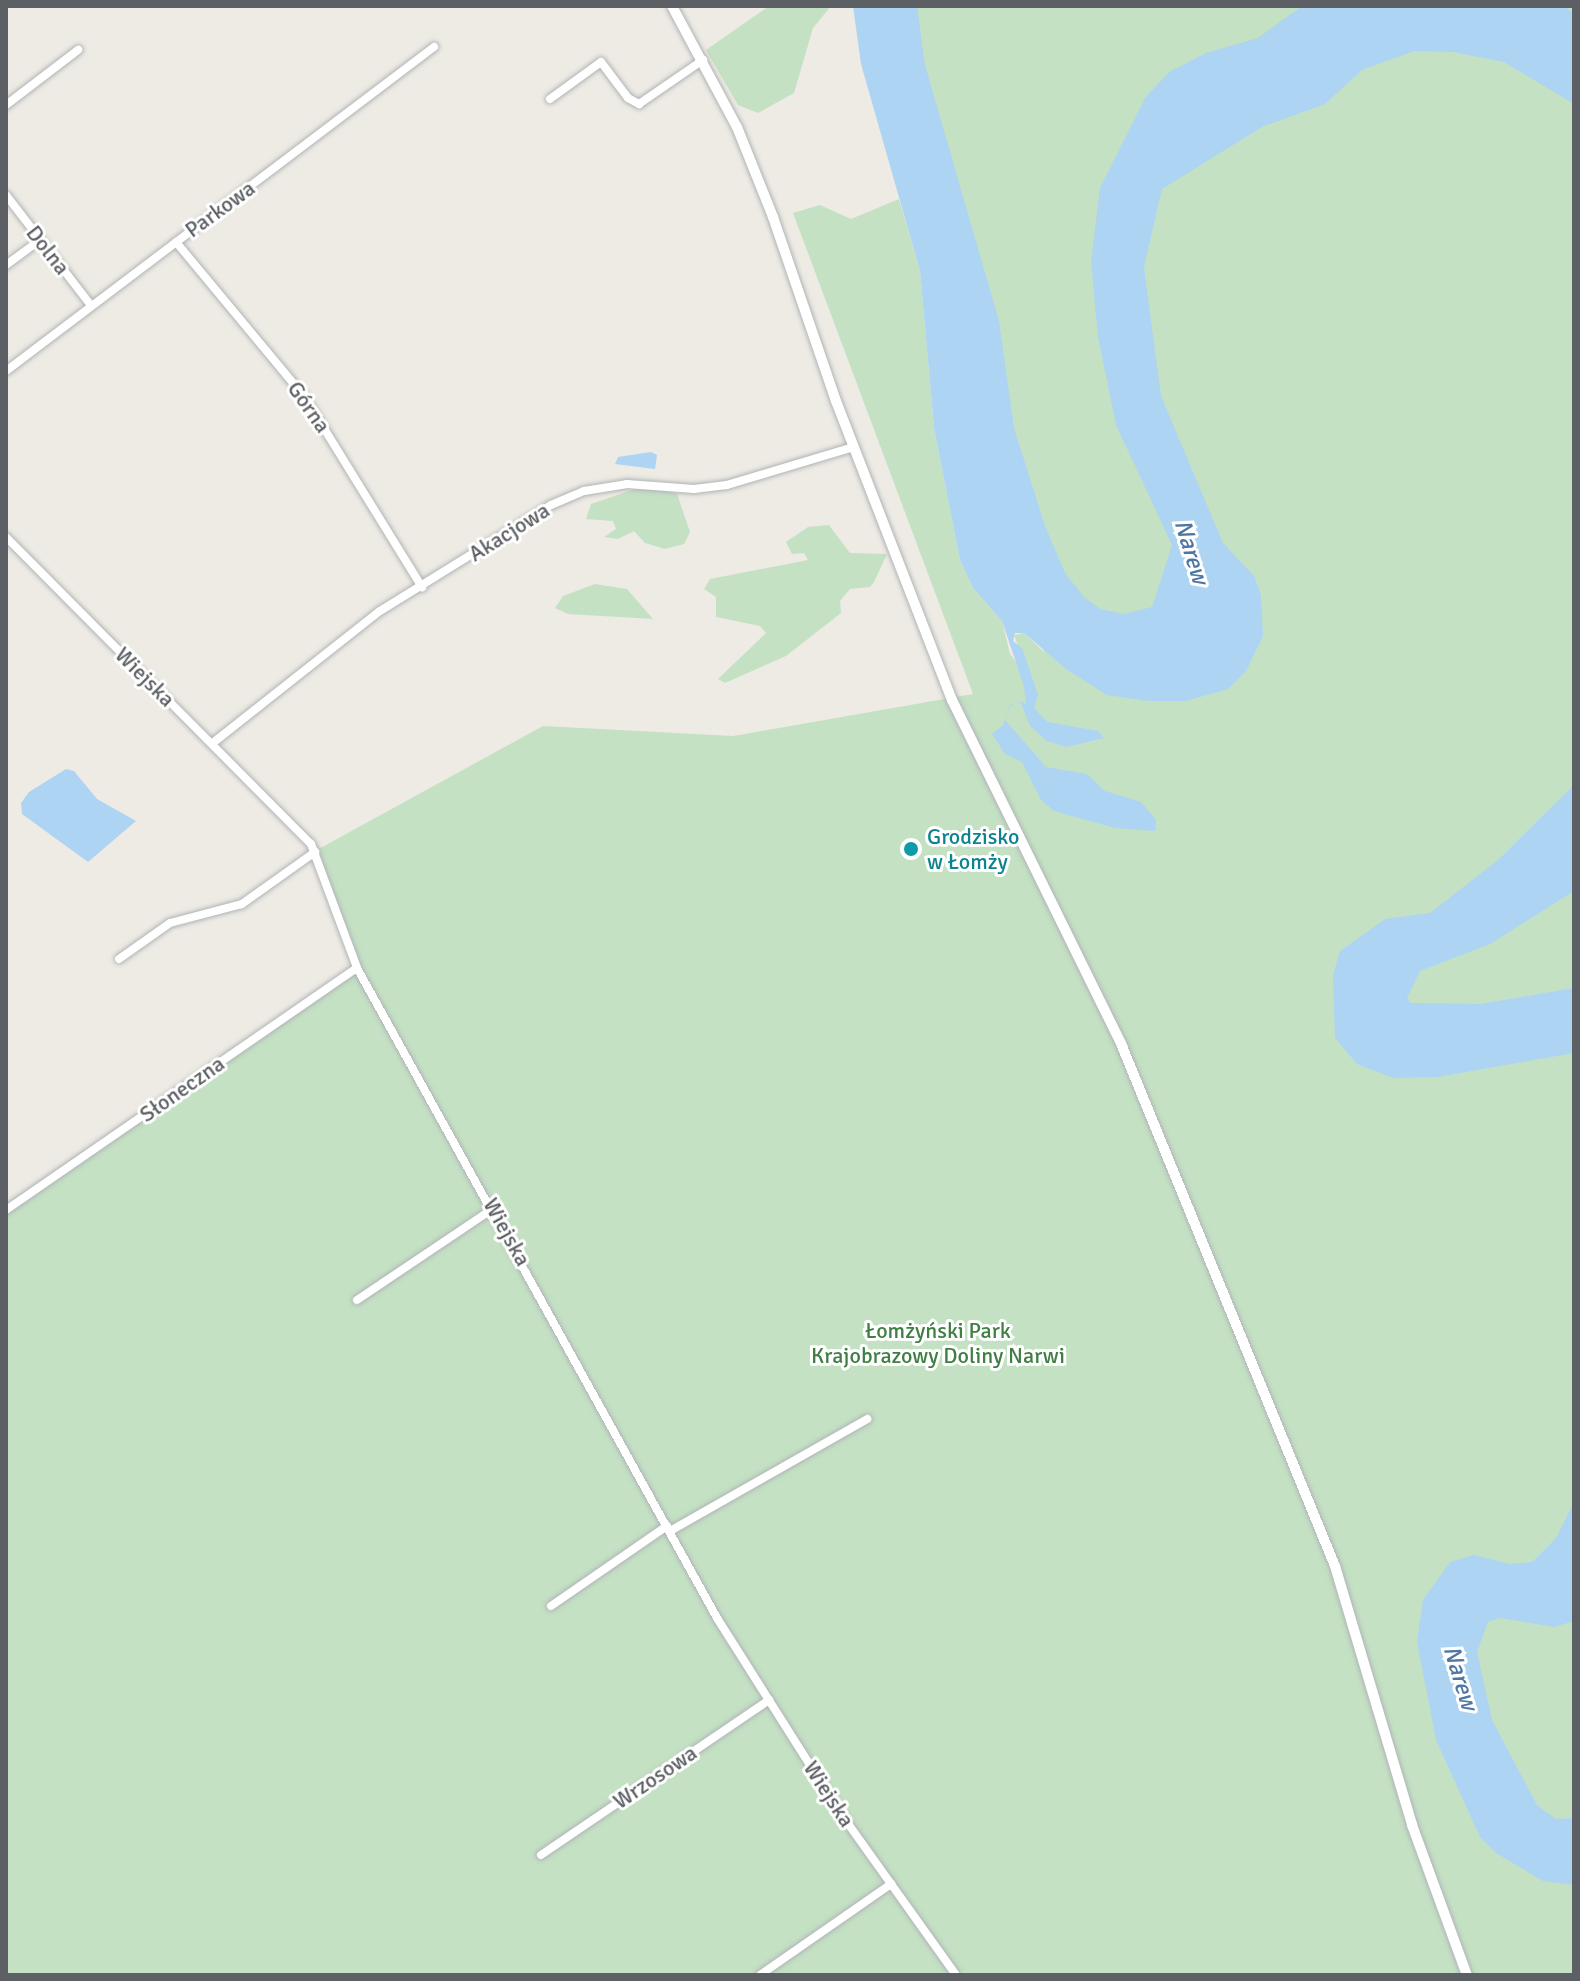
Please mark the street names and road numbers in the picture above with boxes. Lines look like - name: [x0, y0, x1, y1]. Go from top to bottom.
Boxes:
- street label: Parkowa: [180, 175, 260, 243]
- street label: Dolna: [21, 220, 75, 280]
- street label: Górna: [282, 376, 336, 438]
- street label: Akacjowa: [464, 497, 554, 567]
- street label: Wiejska: [110, 642, 180, 712]
- street label: Słoneczna: [135, 1050, 229, 1128]
- street label: Wiejska: [478, 1193, 536, 1271]
- street label: Wrzosowa: [608, 1739, 702, 1815]
- street label: Wiejska: [798, 1756, 860, 1832]

